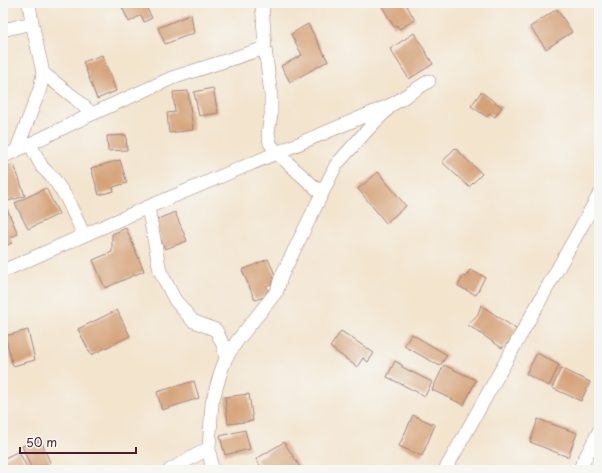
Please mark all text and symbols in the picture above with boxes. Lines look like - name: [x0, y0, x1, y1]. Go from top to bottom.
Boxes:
- scale bar: [20, 429, 136, 455]
- text: 50 m: [26, 433, 57, 451]

